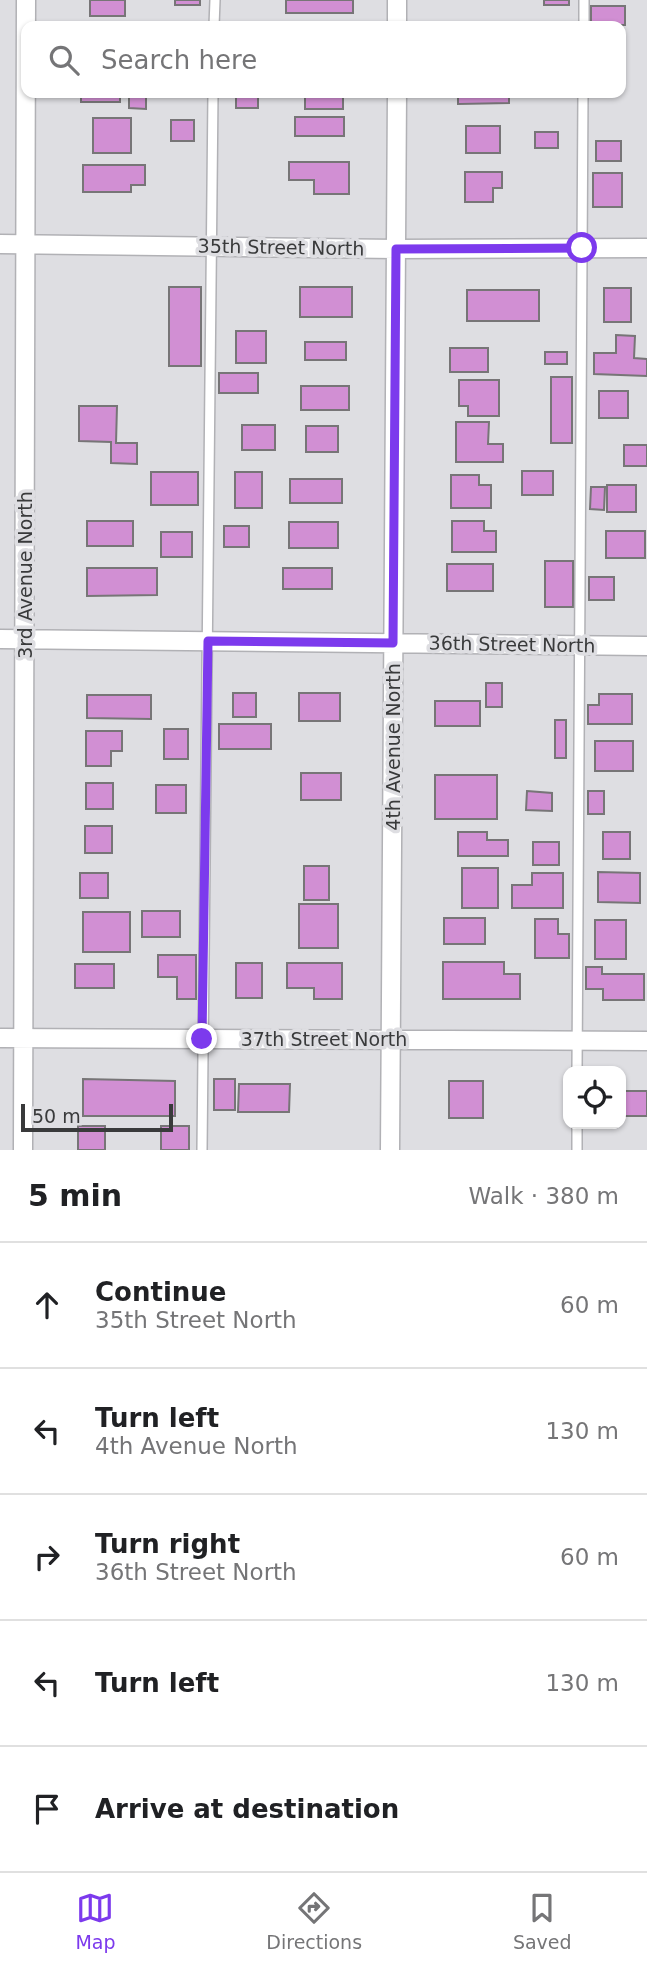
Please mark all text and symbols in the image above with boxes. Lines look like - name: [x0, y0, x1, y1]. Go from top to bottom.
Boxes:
- search box: [21, 21, 626, 98]
- icon: search: [45, 41, 83, 79]
- text: Search here: [101, 45, 257, 75]
- route start: [566, 232, 597, 263]
- street label: 35th Street North: [198, 235, 364, 259]
- street label: 3rd Avenue North: [14, 491, 36, 659]
- street label: 36th Street North: [429, 632, 595, 656]
- street label: 4th Avenue North: [382, 663, 404, 831]
- route end: [186, 1023, 217, 1054]
- street label: 37th Street North: [241, 1028, 407, 1050]
- map controls: [563, 1066, 626, 1129]
- button: locate: [563, 1066, 626, 1129]
- scale bar: [21, 1101, 173, 1133]
- text: 50 m: [32, 1105, 81, 1127]
- text: 5 min: [28, 1178, 122, 1213]
- text: Walk · 380 m: [468, 1183, 619, 1209]
- text: Continue: [95, 1277, 226, 1307]
- icon: ahead: [28, 1286, 66, 1324]
- text: 60 m: [560, 1292, 619, 1318]
- text: 35th Street North: [95, 1307, 297, 1333]
- text: Turn left: [95, 1403, 219, 1433]
- icon: left: [28, 1412, 66, 1450]
- text: 130 m: [545, 1418, 619, 1444]
- text: 4th Avenue North: [95, 1433, 298, 1459]
- text: Turn right: [95, 1529, 240, 1559]
- icon: right: [28, 1538, 66, 1576]
- text: 60 m: [560, 1544, 619, 1570]
- text: 36th Street North: [95, 1559, 297, 1585]
- icon: left: [28, 1664, 66, 1702]
- text: Turn left: [95, 1668, 219, 1698]
- text: 130 m: [545, 1670, 619, 1696]
- icon: arrive: [28, 1790, 66, 1828]
- text: Arrive at destination: [95, 1794, 399, 1824]
- tab: Map: [75, 1889, 116, 1953]
- tab: Directions: [266, 1889, 362, 1953]
- tab: Saved: [513, 1889, 572, 1953]

